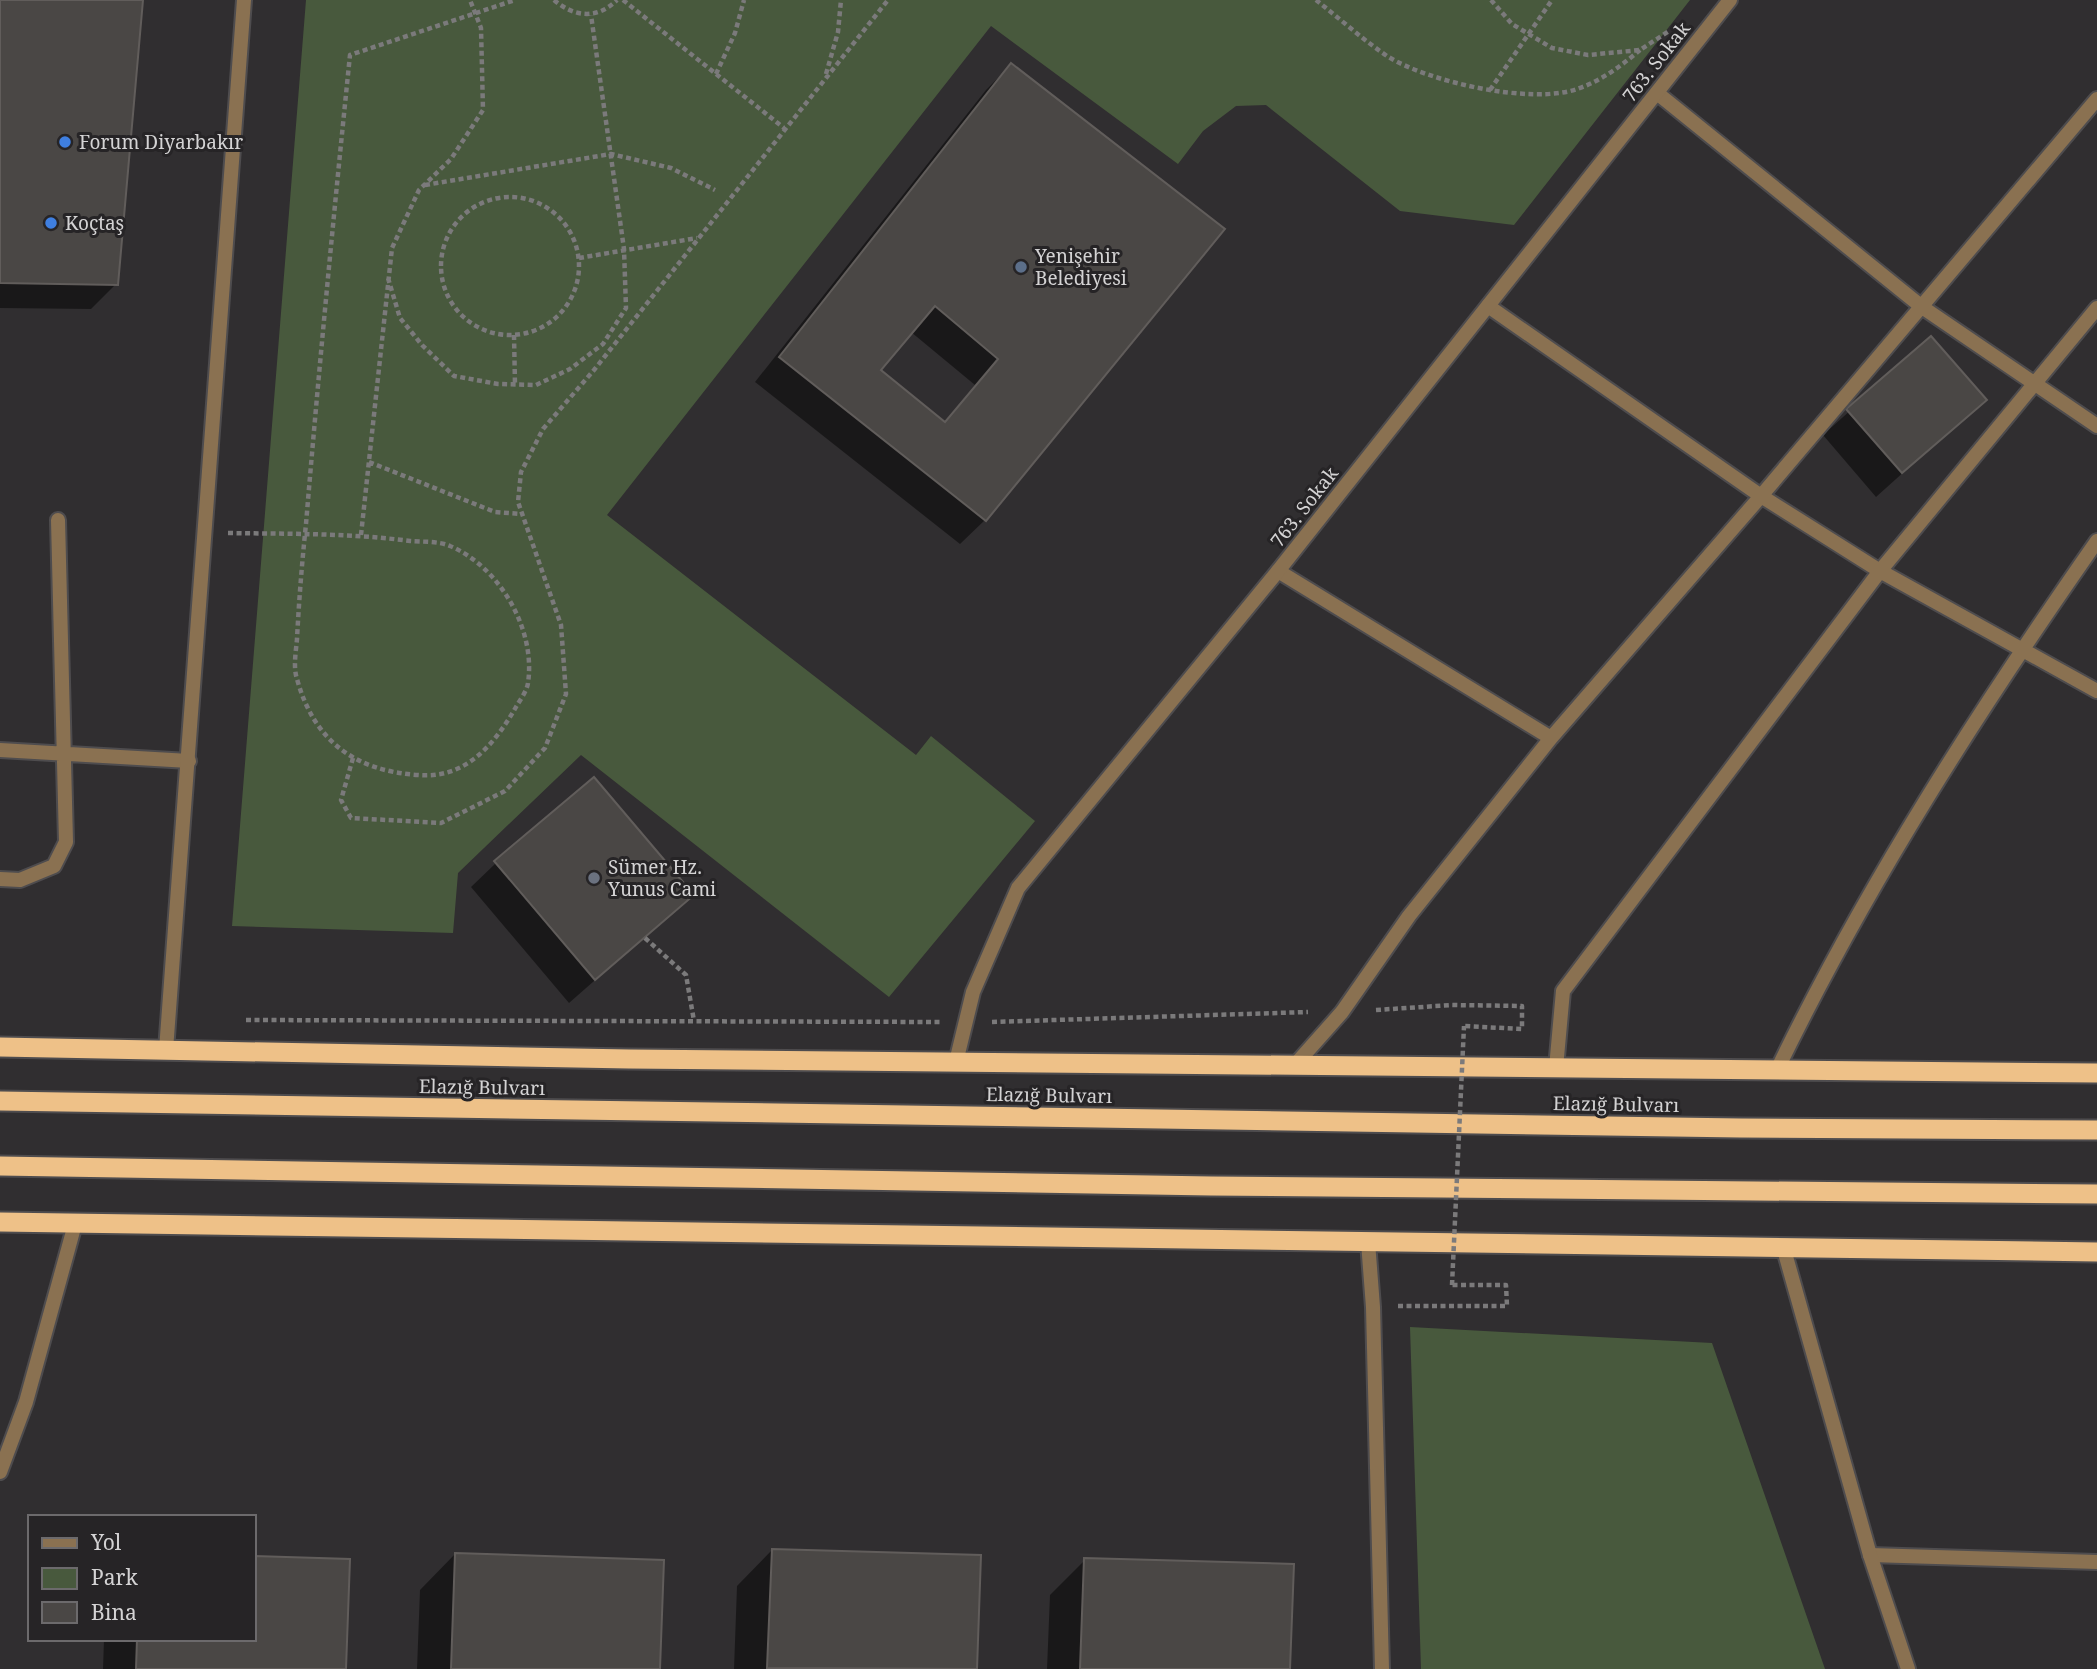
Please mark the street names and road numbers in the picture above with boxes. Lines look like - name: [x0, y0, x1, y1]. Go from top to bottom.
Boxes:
- street label: 763. Sokak: [1616, 16, 1696, 108]
- street label: 763. Sokak: [1264, 461, 1344, 553]
- street label: Elazığ Bulvarı: [419, 1073, 545, 1101]
- street label: Elazığ Bulvarı: [986, 1081, 1112, 1109]
- street label: Elazığ Bulvarı: [1553, 1090, 1679, 1118]

